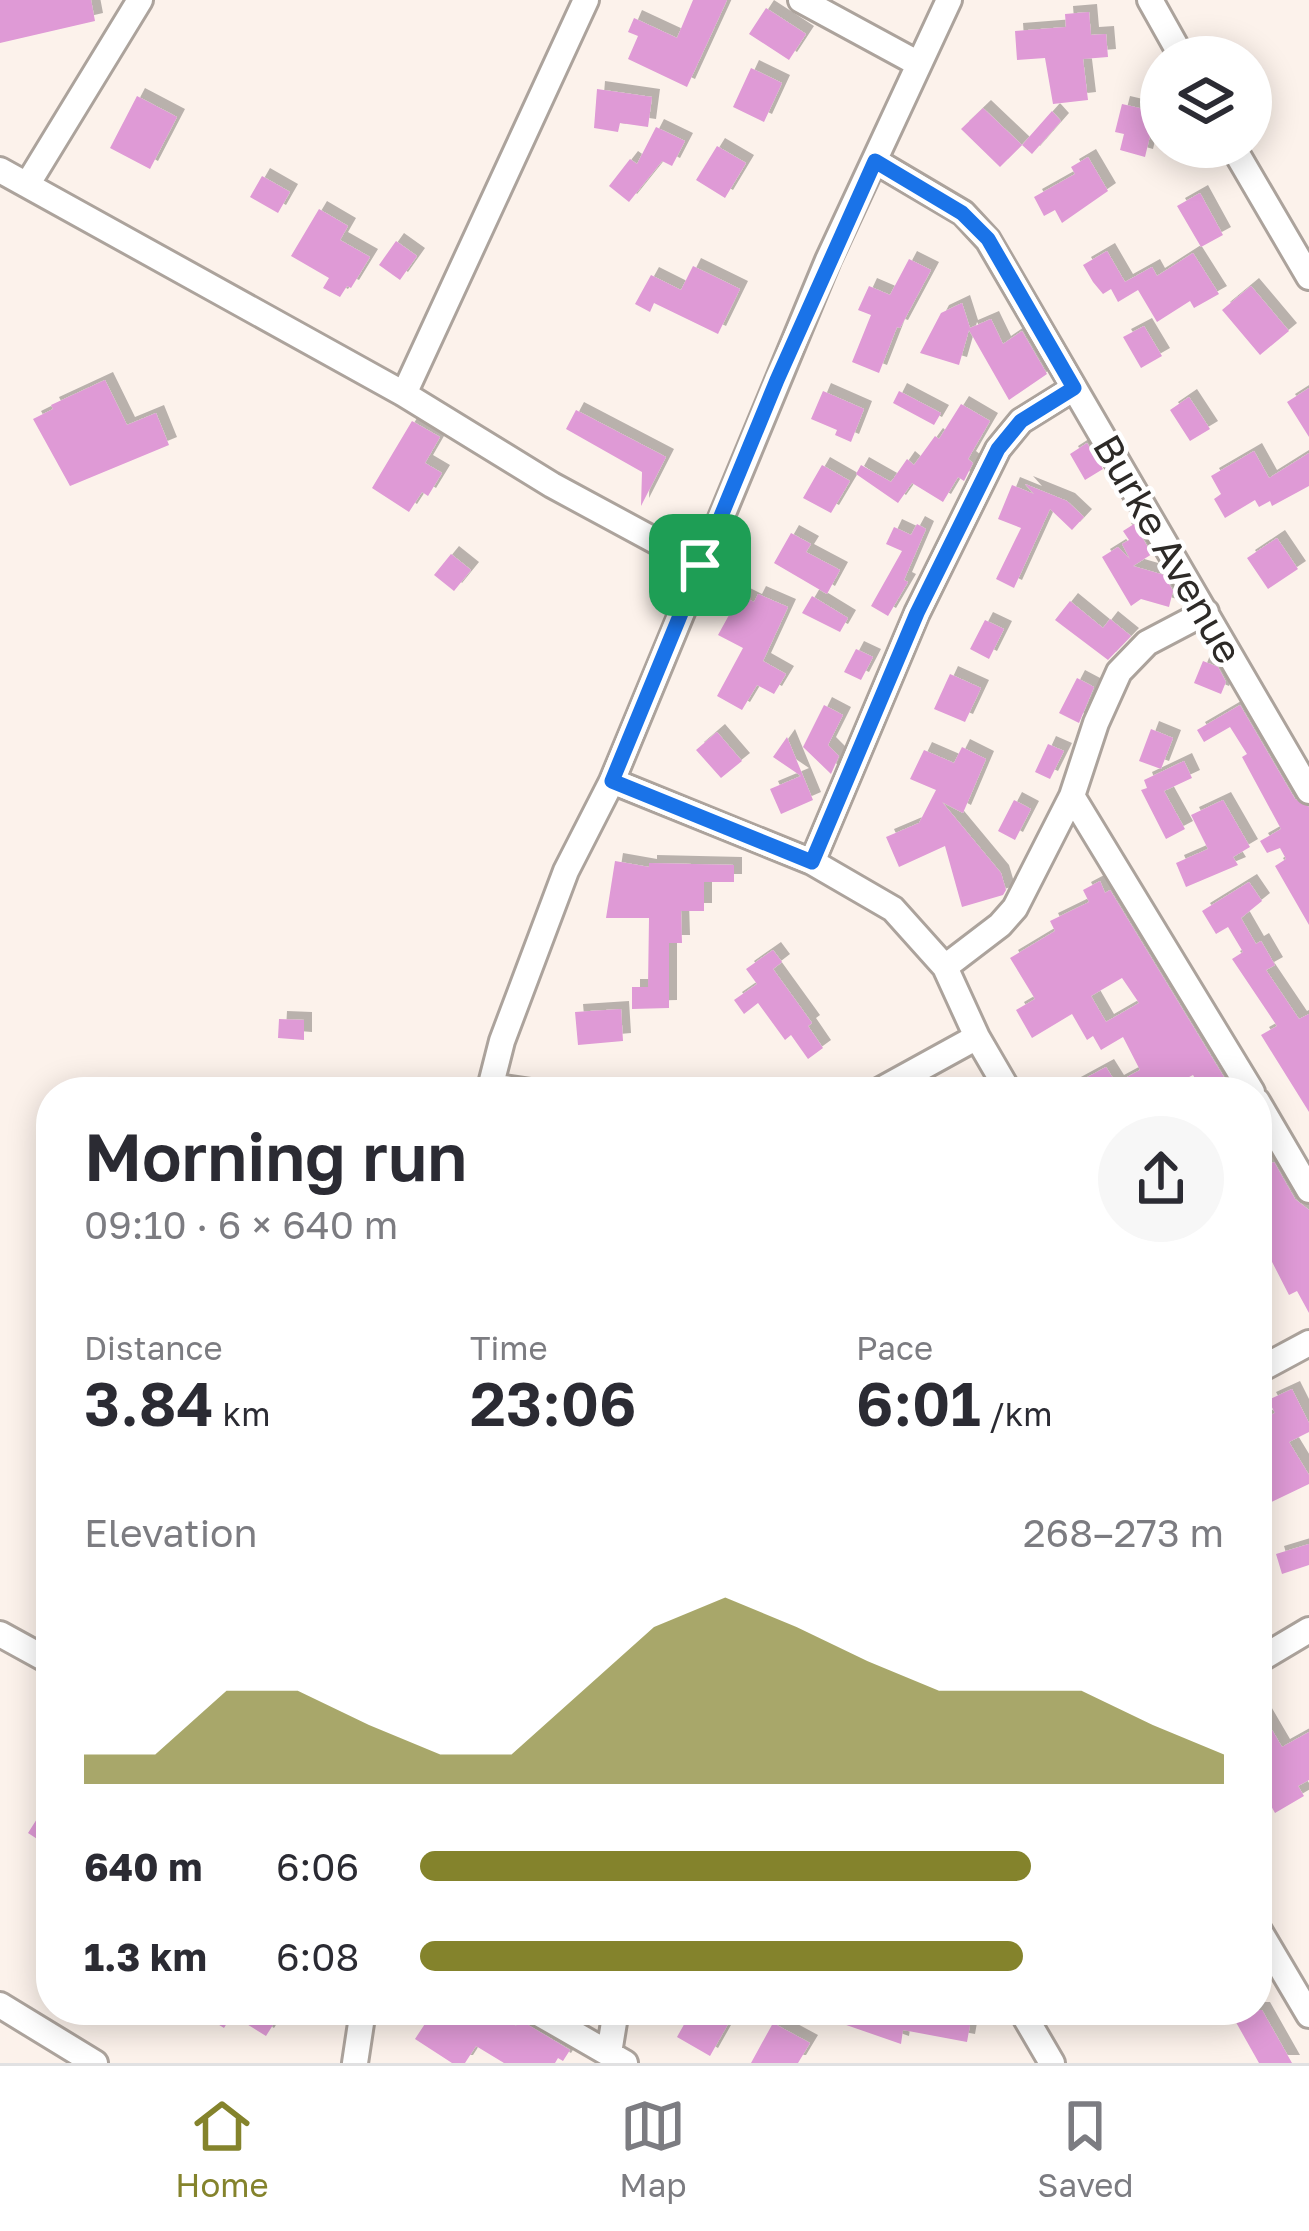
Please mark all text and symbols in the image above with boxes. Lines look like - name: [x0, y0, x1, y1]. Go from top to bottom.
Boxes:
- map controls: [1140, 36, 1272, 168]
- button: layers: [1140, 36, 1272, 168]
- street label: Burke Avenue: [1084, 426, 1253, 671]
- pin: [649, 514, 751, 616]
- icon: arrive: [667, 532, 733, 598]
- text: Morning run: [84, 1116, 467, 1196]
- button: share: [1098, 1116, 1224, 1242]
- text: 09:10 · 6 × 640 m: [84, 1201, 398, 1248]
- text: Distance: [84, 1328, 223, 1367]
- text: Time: [470, 1328, 548, 1367]
- text: Pace: [856, 1328, 933, 1367]
- text: 3.84: [84, 1367, 214, 1439]
- text: 23:06: [470, 1367, 637, 1439]
- text: 6:01: [856, 1367, 981, 1439]
- text: km: [214, 1394, 270, 1433]
- text: /km: [981, 1394, 1053, 1433]
- text: Elevation: [84, 1509, 257, 1556]
- text: 268–273 m: [1023, 1509, 1224, 1556]
- text: 640 m: [84, 1843, 202, 1890]
- text: 6:06: [276, 1843, 359, 1890]
- text: 1.3 km: [84, 1933, 207, 1980]
- text: 6:08: [276, 1933, 359, 1980]
- tab: Home: [175, 2093, 269, 2204]
- tab: Map: [619, 2093, 687, 2204]
- tab: Saved: [1037, 2093, 1134, 2204]

